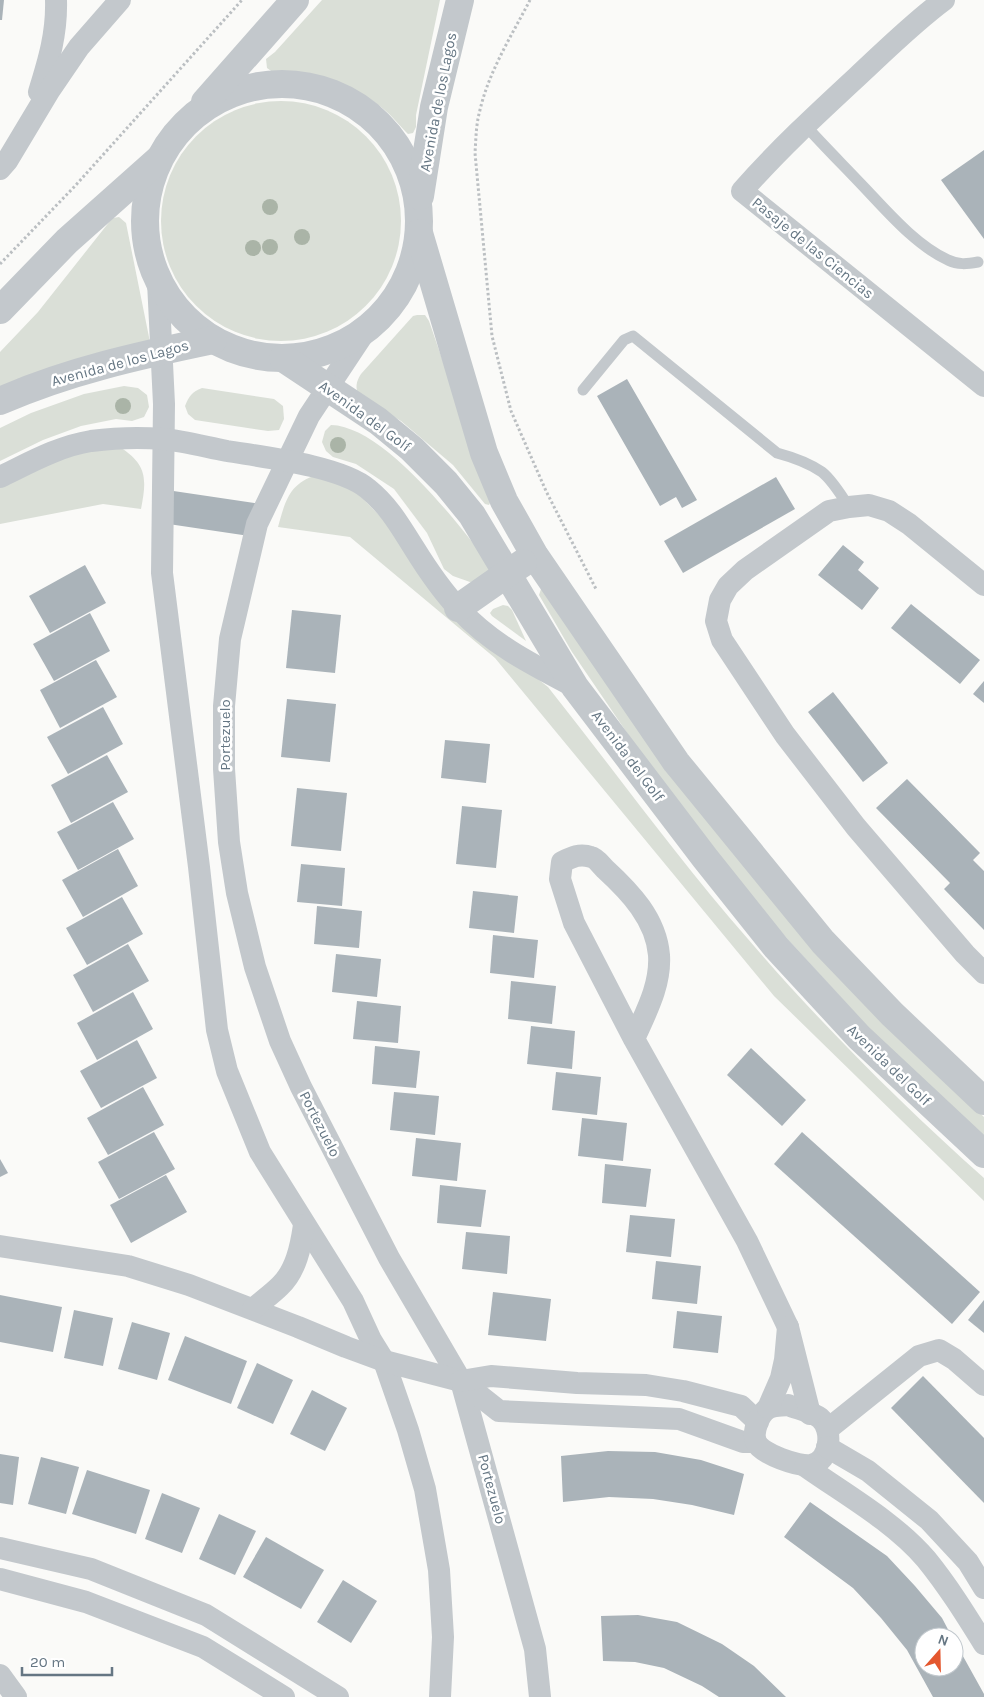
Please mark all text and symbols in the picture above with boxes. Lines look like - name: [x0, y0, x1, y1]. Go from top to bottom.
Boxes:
- street label: Avenida de los Lagos: [416, 31, 460, 173]
- street label: Pasaje de las Ciencias: [748, 193, 878, 303]
- street label: Avenida de los Lagos: [49, 336, 191, 390]
- street label: Avenida del Golf: [315, 377, 415, 456]
- street label: Portezuelo: [216, 699, 234, 771]
- street label: Avenida del Golf: [588, 707, 669, 806]
- street label: Avenida del Golf: [843, 1021, 935, 1110]
- street label: Portezuelo: [296, 1088, 344, 1160]
- street label: Portezuelo: [474, 1452, 510, 1526]
- north arrow: [914, 1627, 964, 1677]
- text: N: [936, 1631, 951, 1650]
- scale bar: [22, 1644, 112, 1676]
- text: 20 m: [30, 1653, 65, 1671]

